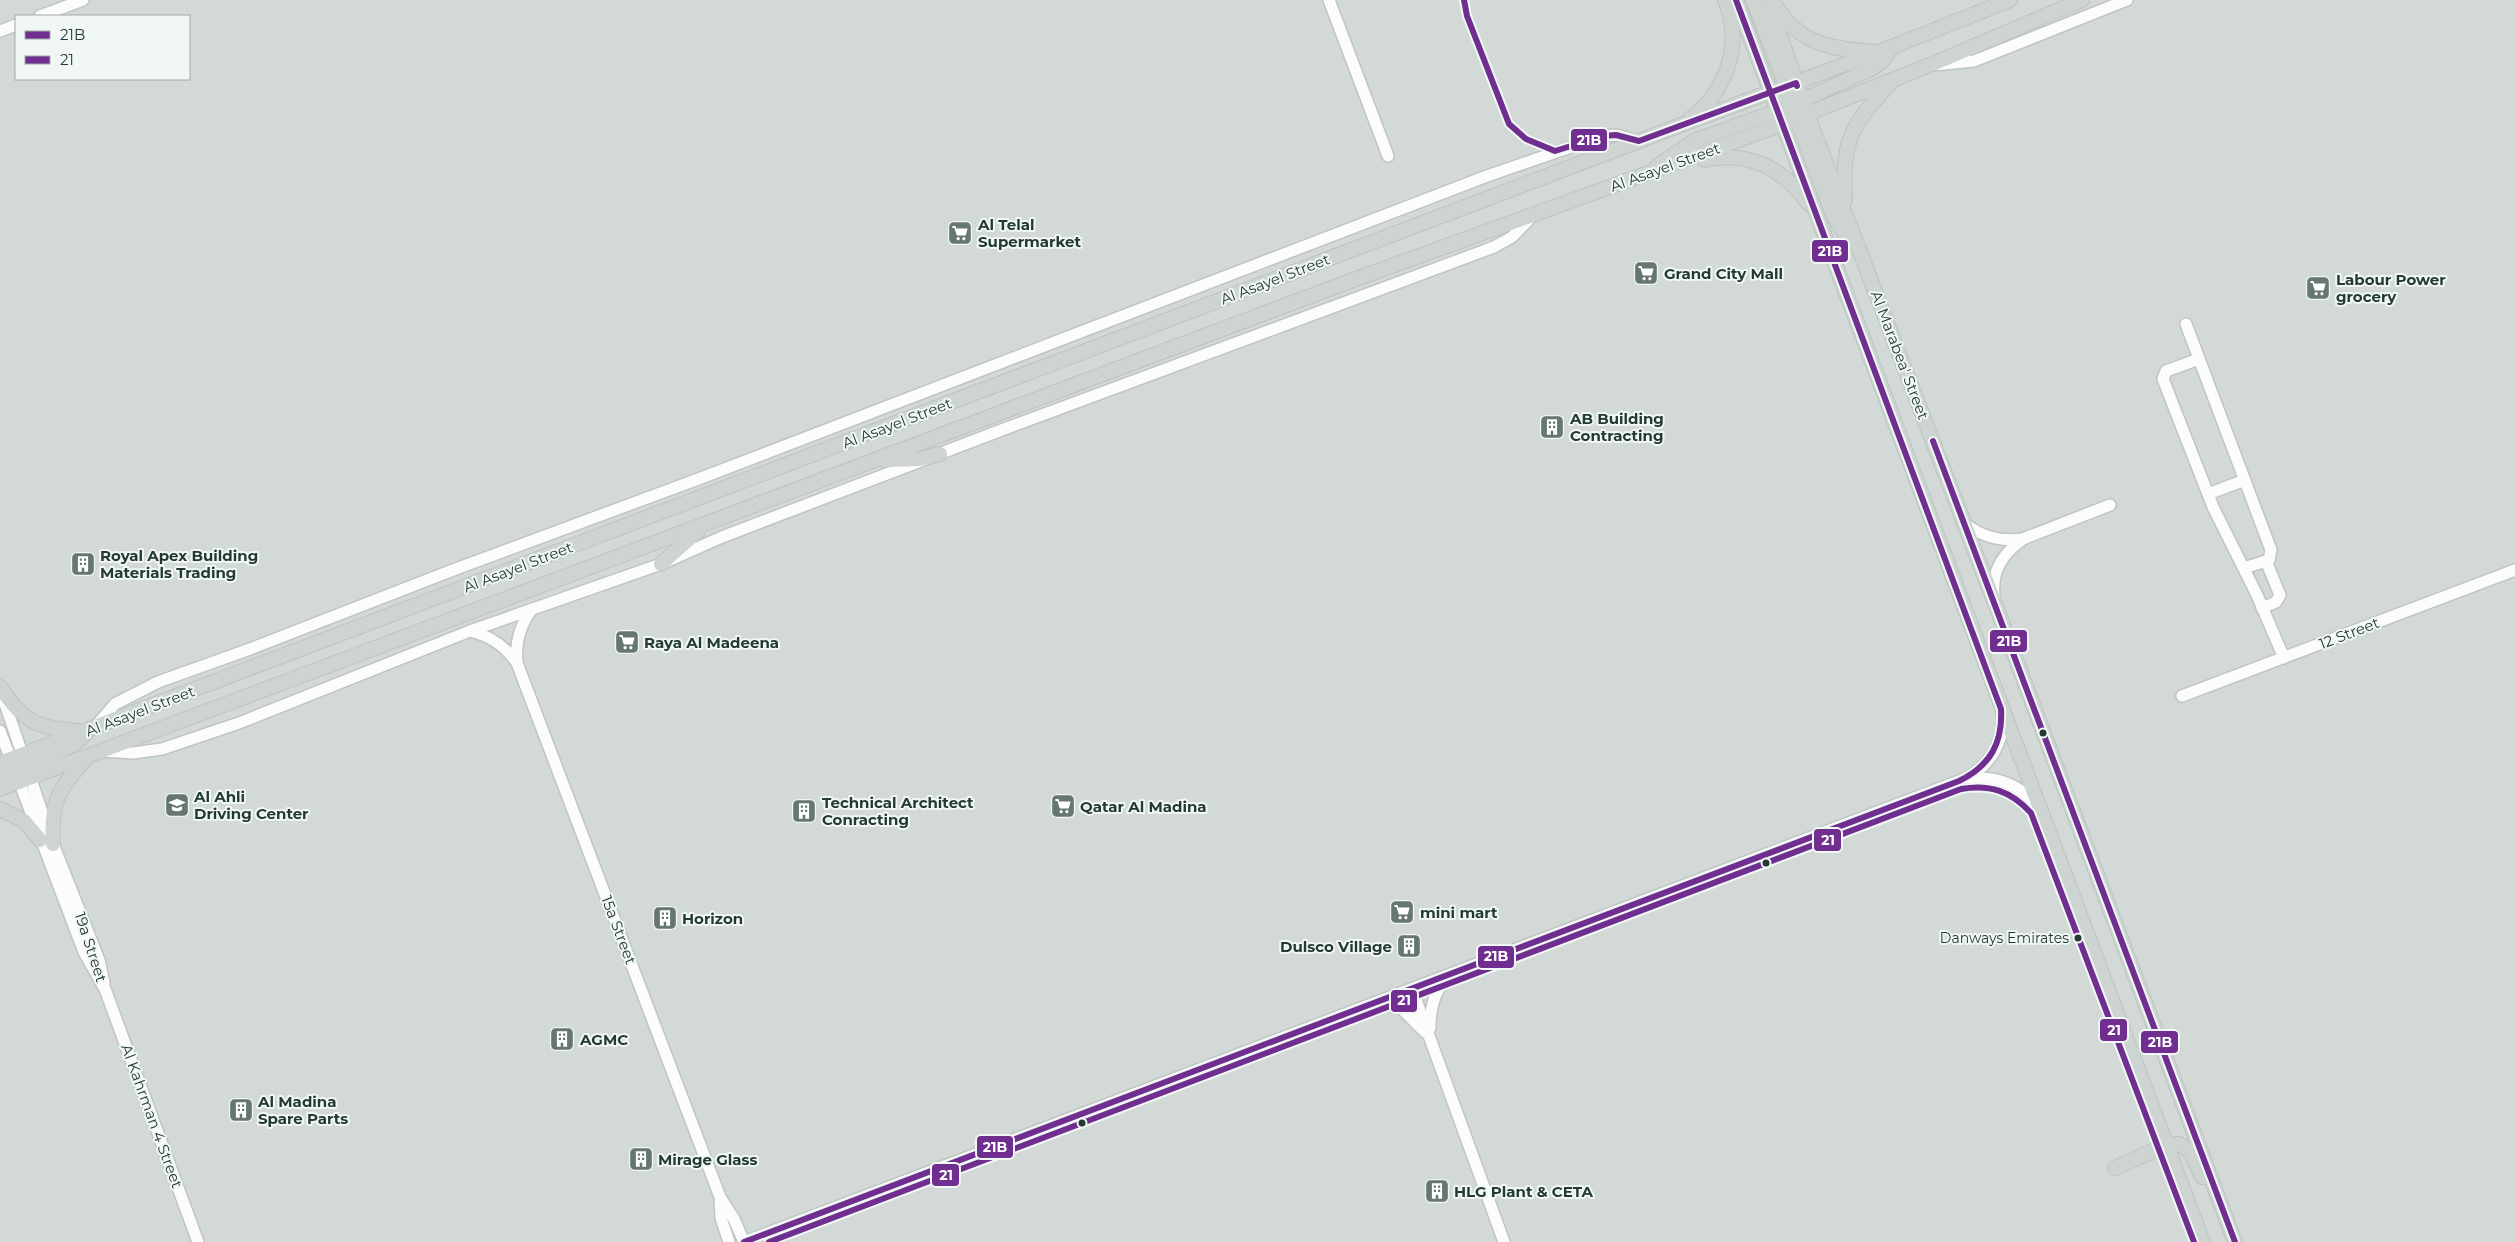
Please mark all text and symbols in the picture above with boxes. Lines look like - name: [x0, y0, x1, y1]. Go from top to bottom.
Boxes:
- legend: [15, 15, 190, 80]
- text: 21B: [60, 25, 85, 44]
- text: 21: [60, 50, 74, 69]
- line badge: 21B: [1570, 128, 1608, 152]
- text: 21B: [1577, 131, 1602, 149]
- street label: Al Asayel Street: [1607, 138, 1723, 196]
- place label: Al Telal Supermarket: [977, 215, 1081, 251]
- supermarket icon: Al Telal Supermarket: [947, 220, 973, 246]
- line badge: 21B: [1811, 239, 1849, 263]
- text: 21B: [1818, 242, 1843, 260]
- street label: Al Asayel Street: [1218, 249, 1332, 309]
- supermarket icon: Grand City Mall: [1633, 260, 1659, 286]
- place label: Grand City Mall: [1664, 264, 1783, 283]
- place label: Labour Power grocery: [2336, 270, 2446, 306]
- supermarket icon: Labour Power grocery: [2305, 275, 2331, 301]
- street label: Al Marabea' Street: [1867, 288, 1933, 422]
- street label: Al Asayel Street: [840, 393, 954, 453]
- place label: AB Building Contracting: [1569, 409, 1664, 445]
- building icon: AB Building Contracting: [1539, 414, 1565, 440]
- street label: Al Asayel Street: [461, 537, 575, 597]
- place label: Royal Apex Building Materials Trading: [100, 546, 258, 582]
- building icon: Royal Apex Building Materials Trading: [70, 551, 96, 577]
- street label: 12 Street: [2316, 613, 2382, 653]
- supermarket icon: Raya Al Madeena: [614, 629, 640, 655]
- line badge: 21B: [1989, 629, 2028, 653]
- text: 21B: [1997, 632, 2022, 650]
- place label: Raya Al Madeena: [644, 633, 779, 652]
- street label: Al Asayel Street: [83, 681, 197, 741]
- unlabelled marker: [2038, 728, 2048, 738]
- place label: Al Ahli Driving Center: [193, 787, 309, 823]
- school or university icon: Al Ahli Driving Center: [164, 792, 190, 818]
- place label: Technical Architect Conracting: [822, 793, 974, 829]
- supermarket icon: Qatar Al Madina: [1050, 793, 1076, 819]
- place label: Qatar Al Madina: [1080, 797, 1207, 816]
- building icon: Technical Architect Conracting: [791, 798, 817, 824]
- line badge: 21: [1813, 828, 1842, 852]
- text: 21: [1821, 831, 1835, 849]
- unlabelled marker: [1761, 858, 1771, 868]
- street label: 15a Street: [597, 893, 641, 967]
- supermarket icon: mini mart: [1389, 899, 1415, 925]
- place label: mini mart: [1420, 903, 1498, 922]
- building icon: Horizon: [652, 905, 678, 931]
- street label: 19a Street: [71, 909, 111, 985]
- place label: Horizon: [682, 909, 743, 928]
- place label: Danways Emirates: [1940, 929, 2069, 947]
- building icon: Dulsco Village: [1396, 933, 1422, 959]
- marker: Danways Emirates: [2073, 933, 2083, 943]
- place label: Dulsco Village: [1280, 937, 1392, 956]
- line badge: 21B: [1477, 945, 1515, 969]
- text: 21B: [1484, 947, 1509, 965]
- line badge: 21: [1390, 989, 1418, 1013]
- text: 21: [1397, 991, 1411, 1009]
- line badge: 21: [2099, 1018, 2128, 1042]
- text: 21: [2107, 1021, 2121, 1039]
- building icon: AGMC: [549, 1026, 575, 1052]
- place label: AGMC: [579, 1030, 628, 1049]
- line badge: 21B: [2140, 1030, 2179, 1054]
- text: 21B: [2148, 1033, 2173, 1051]
- street label: Al Kahrman 4 Street: [117, 1041, 187, 1191]
- place label: Al Madina Spare Parts: [257, 1092, 348, 1128]
- building icon: Al Madina Spare Parts: [228, 1097, 254, 1123]
- unlabelled marker: [1077, 1118, 1087, 1128]
- line badge: 21B: [976, 1135, 1014, 1159]
- text: 21B: [983, 1138, 1008, 1156]
- building icon: Mirage Glass: [628, 1146, 654, 1172]
- place label: Mirage Glass: [658, 1150, 758, 1169]
- line badge: 21: [931, 1163, 960, 1187]
- text: 21: [939, 1166, 953, 1184]
- building icon: HLG Plant & CETA: [1424, 1178, 1450, 1204]
- place label: HLG Plant & CETA: [1454, 1182, 1594, 1201]

